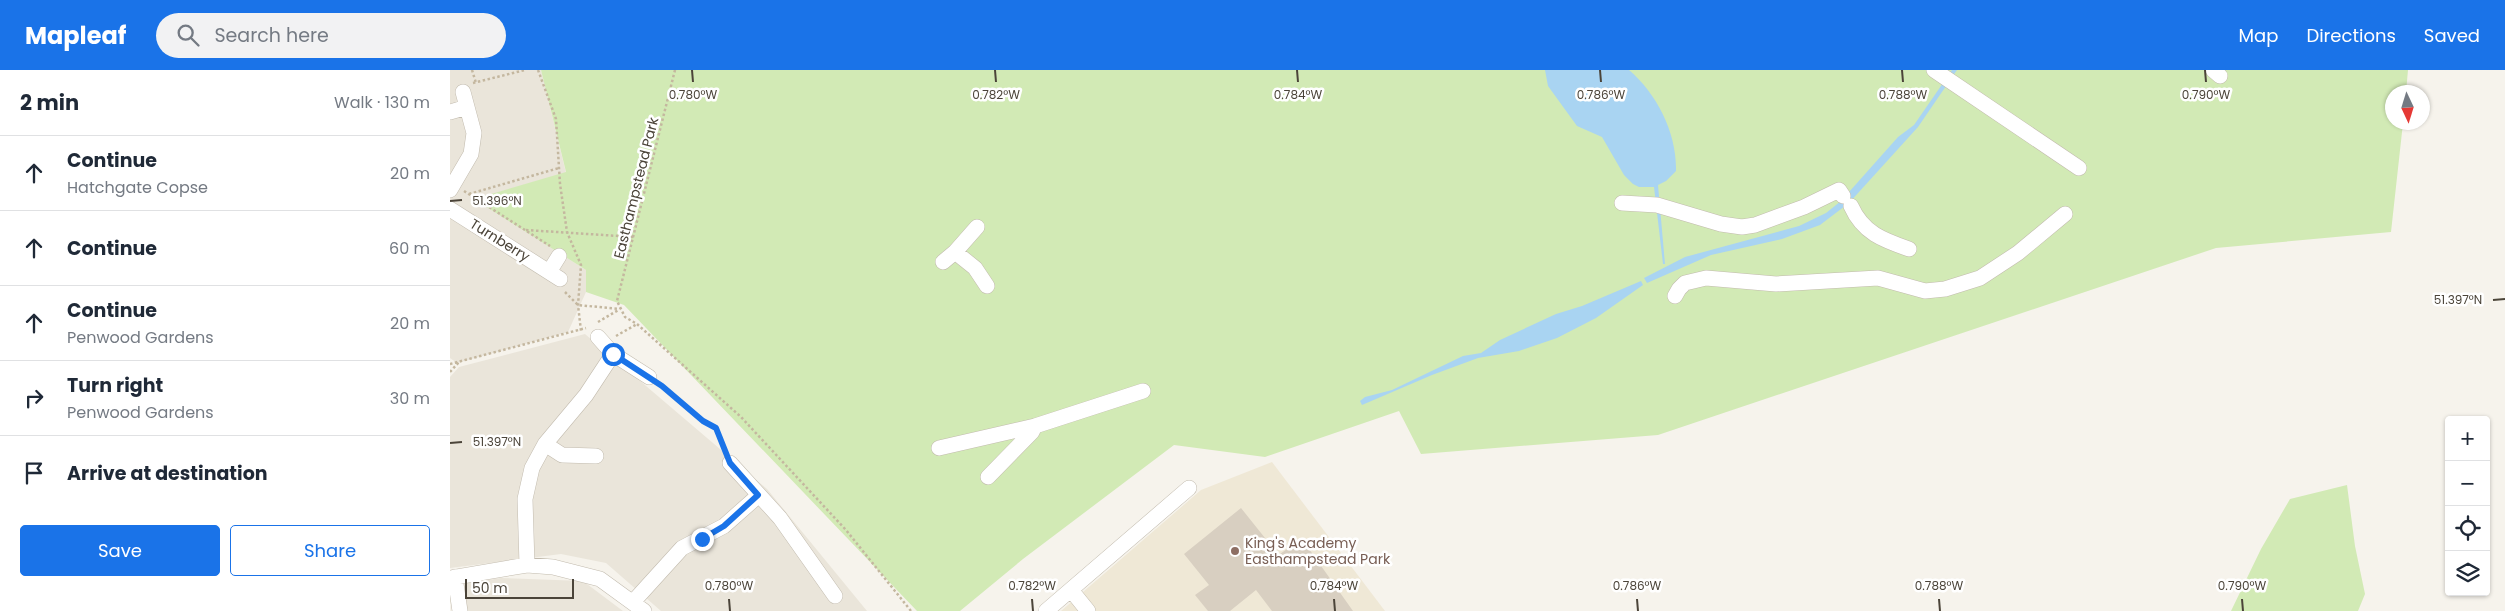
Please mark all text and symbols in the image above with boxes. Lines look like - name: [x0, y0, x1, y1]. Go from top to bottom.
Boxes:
- search box: [156, 13, 506, 58]
- text: Mapleaf: [25, 19, 126, 52]
- icon: search: [174, 21, 202, 49]
- text: Search here: [214, 22, 329, 49]
- text: Map: [2239, 23, 2278, 48]
- text: Directions: [2306, 23, 2396, 48]
- text: Saved: [2424, 23, 2480, 48]
- north arrow: [2385, 85, 2430, 130]
- text: 0.780°W: [669, 86, 717, 103]
- text: 0.782°W: [972, 86, 1020, 103]
- text: 0.784°W: [1274, 86, 1322, 103]
- text: 0.786°W: [1577, 86, 1626, 103]
- text: 0.788°W: [1879, 86, 1927, 103]
- text: 0.790°W: [2182, 86, 2230, 103]
- text: 2 min: [20, 88, 79, 117]
- text: Walk · 130 m: [334, 91, 430, 114]
- street label: Easthampstead Park: [609, 114, 663, 261]
- text: Continue: [67, 147, 157, 174]
- icon: ahead: [20, 159, 48, 187]
- text: 20 m: [390, 162, 430, 185]
- text: Hatchgate Copse: [67, 176, 208, 199]
- text: 51.396°N: [472, 192, 522, 209]
- street label: Turnberry: [466, 214, 534, 266]
- icon: ahead: [20, 234, 48, 262]
- text: Continue: [67, 235, 157, 262]
- text: 60 m: [389, 237, 430, 260]
- text: 51.397°N: [2434, 291, 2482, 308]
- text: Continue: [67, 297, 157, 324]
- icon: ahead: [20, 309, 48, 337]
- text: 20 m: [390, 312, 430, 335]
- text: Penwood Gardens: [67, 326, 214, 349]
- route start: [602, 343, 625, 366]
- text: Turn right: [67, 372, 163, 399]
- icon: right: [20, 384, 48, 412]
- text: 30 m: [390, 387, 430, 410]
- text: Penwood Gardens: [67, 401, 214, 424]
- map controls: [2445, 416, 2490, 596]
- button: +: [2445, 416, 2490, 461]
- text: 51.397°N: [473, 433, 521, 450]
- icon: arrive: [20, 459, 48, 487]
- text: Arrive at destination: [67, 460, 268, 487]
- button: −: [2445, 461, 2490, 506]
- button: locate: [2445, 506, 2490, 551]
- button: Save: [20, 525, 220, 576]
- button: Share: [230, 525, 430, 576]
- route end: [691, 528, 714, 551]
- place label: King's Academy Easthampstead Park: [1245, 533, 1391, 569]
- marker: King's Academy Easthampstead Park: [1229, 545, 1241, 557]
- button: layers: [2445, 551, 2490, 596]
- scale bar: [465, 576, 574, 599]
- text: 0.780°W: [705, 577, 753, 594]
- text: 0.782°W: [1008, 577, 1056, 594]
- text: 0.784°W: [1310, 577, 1358, 594]
- text: 0.786°W: [1613, 577, 1662, 594]
- text: 0.788°W: [1915, 577, 1963, 594]
- text: 0.790°W: [2218, 577, 2266, 594]
- text: 50 m: [472, 578, 508, 598]

